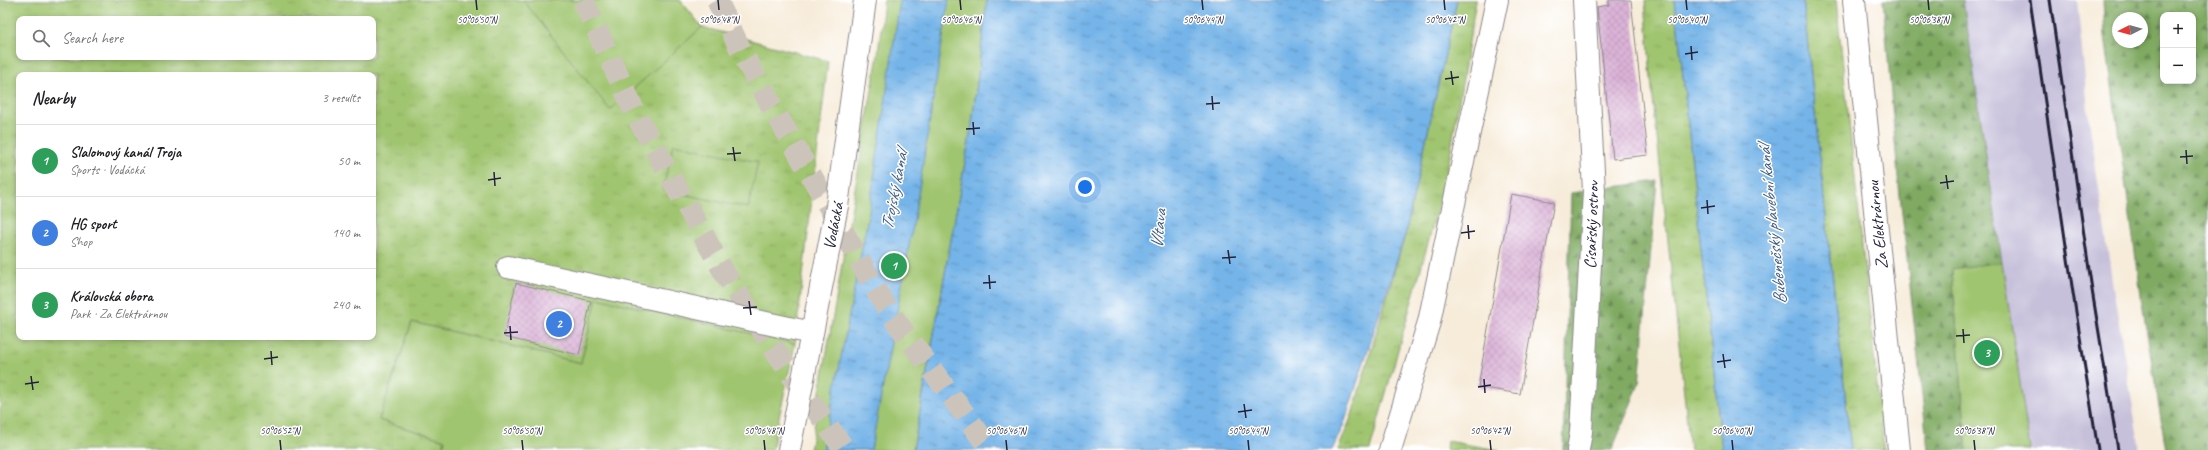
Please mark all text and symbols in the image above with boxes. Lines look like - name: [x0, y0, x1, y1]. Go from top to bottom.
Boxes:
- north arrow: [2112, 12, 2148, 48]
- map controls: [2160, 12, 2196, 84]
- button: +: [2160, 12, 2196, 48]
- text: 50°06'50"N: [457, 13, 499, 26]
- text: 50°06'48"N: [699, 13, 741, 26]
- text: 50°06'46"N: [941, 13, 983, 26]
- text: 50°06'44"N: [1183, 13, 1225, 26]
- text: 50°06'42"N: [1425, 13, 1467, 26]
- text: 50°06'40"N: [1667, 13, 1709, 26]
- text: 50°06'38"N: [1909, 13, 1951, 26]
- search box: [16, 16, 376, 60]
- icon: search: [30, 27, 52, 49]
- text: Search here: [62, 29, 123, 48]
- button: −: [2160, 48, 2196, 84]
- text: Nearby: [32, 88, 75, 109]
- text: 3 results: [322, 90, 360, 106]
- water label: Bubenečský plavební kanál: [1752, 139, 1791, 306]
- text: Slalomový kanál Troja: [70, 143, 181, 162]
- water label: Trojský kanál: [876, 143, 914, 231]
- text: 1: [42, 153, 48, 169]
- text: 50 m: [338, 153, 360, 169]
- text: Sports · Vodácká: [70, 162, 144, 178]
- your location: [1075, 177, 1095, 197]
- street label: Za Elektrárnou: [1862, 178, 1893, 270]
- street label: Císařský ostrov: [1579, 179, 1604, 269]
- street label: Vodácká: [819, 199, 849, 251]
- water label: Vltava: [1145, 207, 1171, 249]
- text: HG sport: [70, 215, 117, 234]
- text: 2: [42, 225, 48, 241]
- text: 140 m: [332, 225, 360, 241]
- text: Shop: [70, 234, 92, 250]
- pin: 1: [881, 251, 907, 281]
- text: Královská obora: [70, 287, 153, 306]
- text: 3: [42, 297, 48, 313]
- text: 240 m: [332, 297, 360, 313]
- text: Park · Za Elektrárnou: [70, 306, 167, 322]
- pin: 2: [546, 309, 572, 339]
- pin: 3: [1974, 338, 2000, 368]
- text: 50°06'52"N: [260, 424, 302, 437]
- text: 50°06'50"N: [502, 424, 544, 437]
- text: 50°06'48"N: [744, 424, 786, 437]
- text: 50°06'46"N: [986, 424, 1028, 437]
- text: 50°06'44"N: [1228, 424, 1270, 437]
- text: 50°06'42"N: [1470, 424, 1512, 437]
- text: 50°06'40"N: [1712, 424, 1754, 437]
- text: 50°06'38"N: [1954, 424, 1996, 437]

